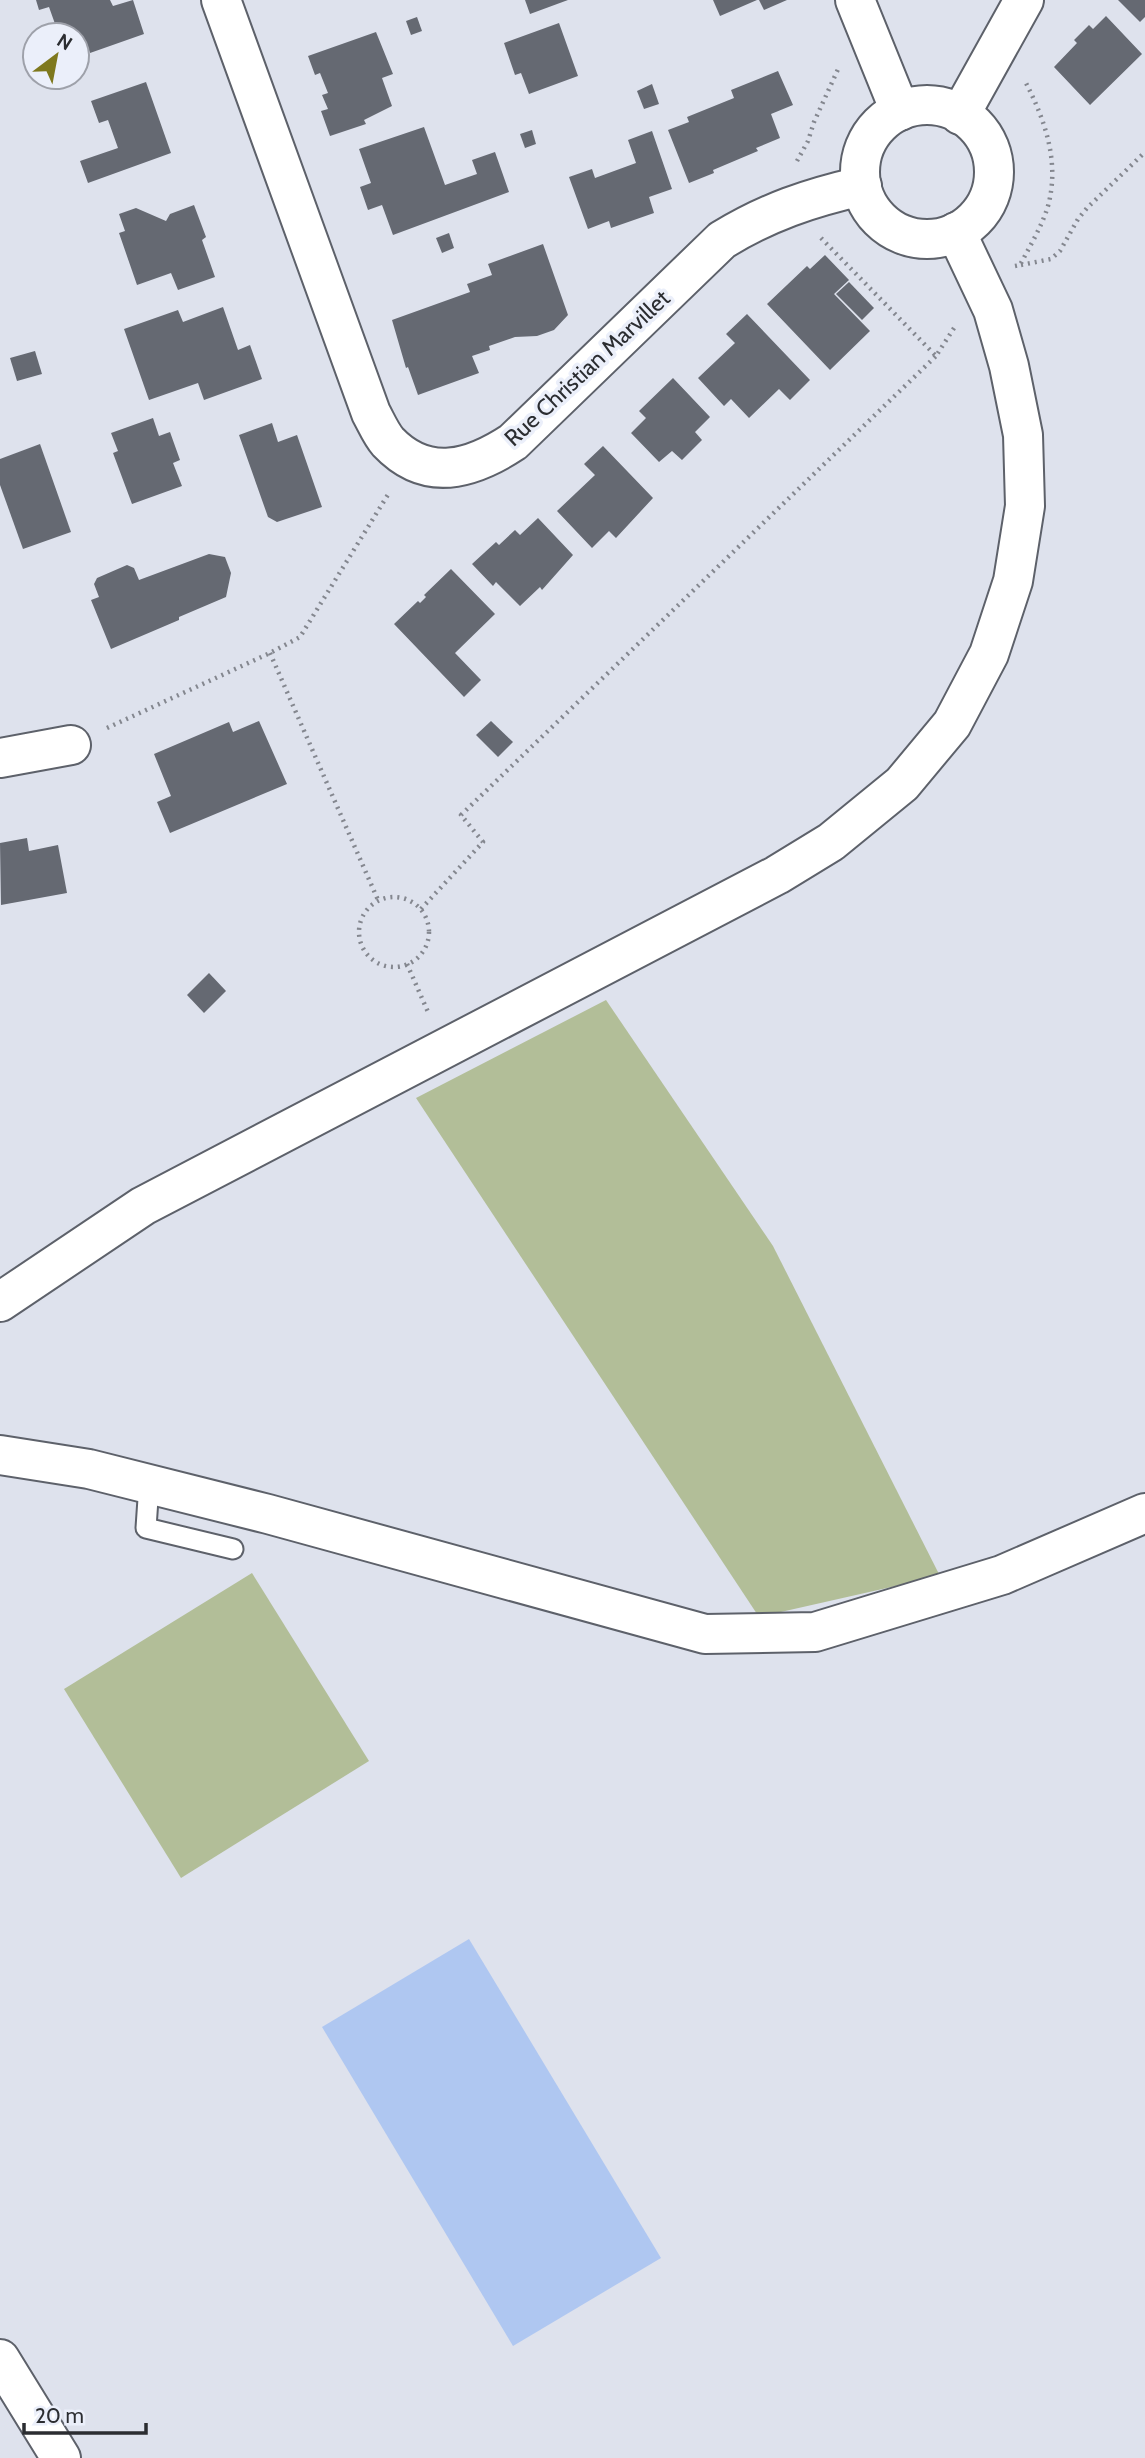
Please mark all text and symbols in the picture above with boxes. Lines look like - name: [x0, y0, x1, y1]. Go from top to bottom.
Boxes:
- north arrow: [21, 21, 91, 91]
- text: N: [53, 29, 77, 55]
- street label: Rue Christian Marvillet: [499, 284, 676, 452]
- scale bar: [24, 2392, 147, 2436]
- text: 20 m: [35, 2403, 84, 2428]

